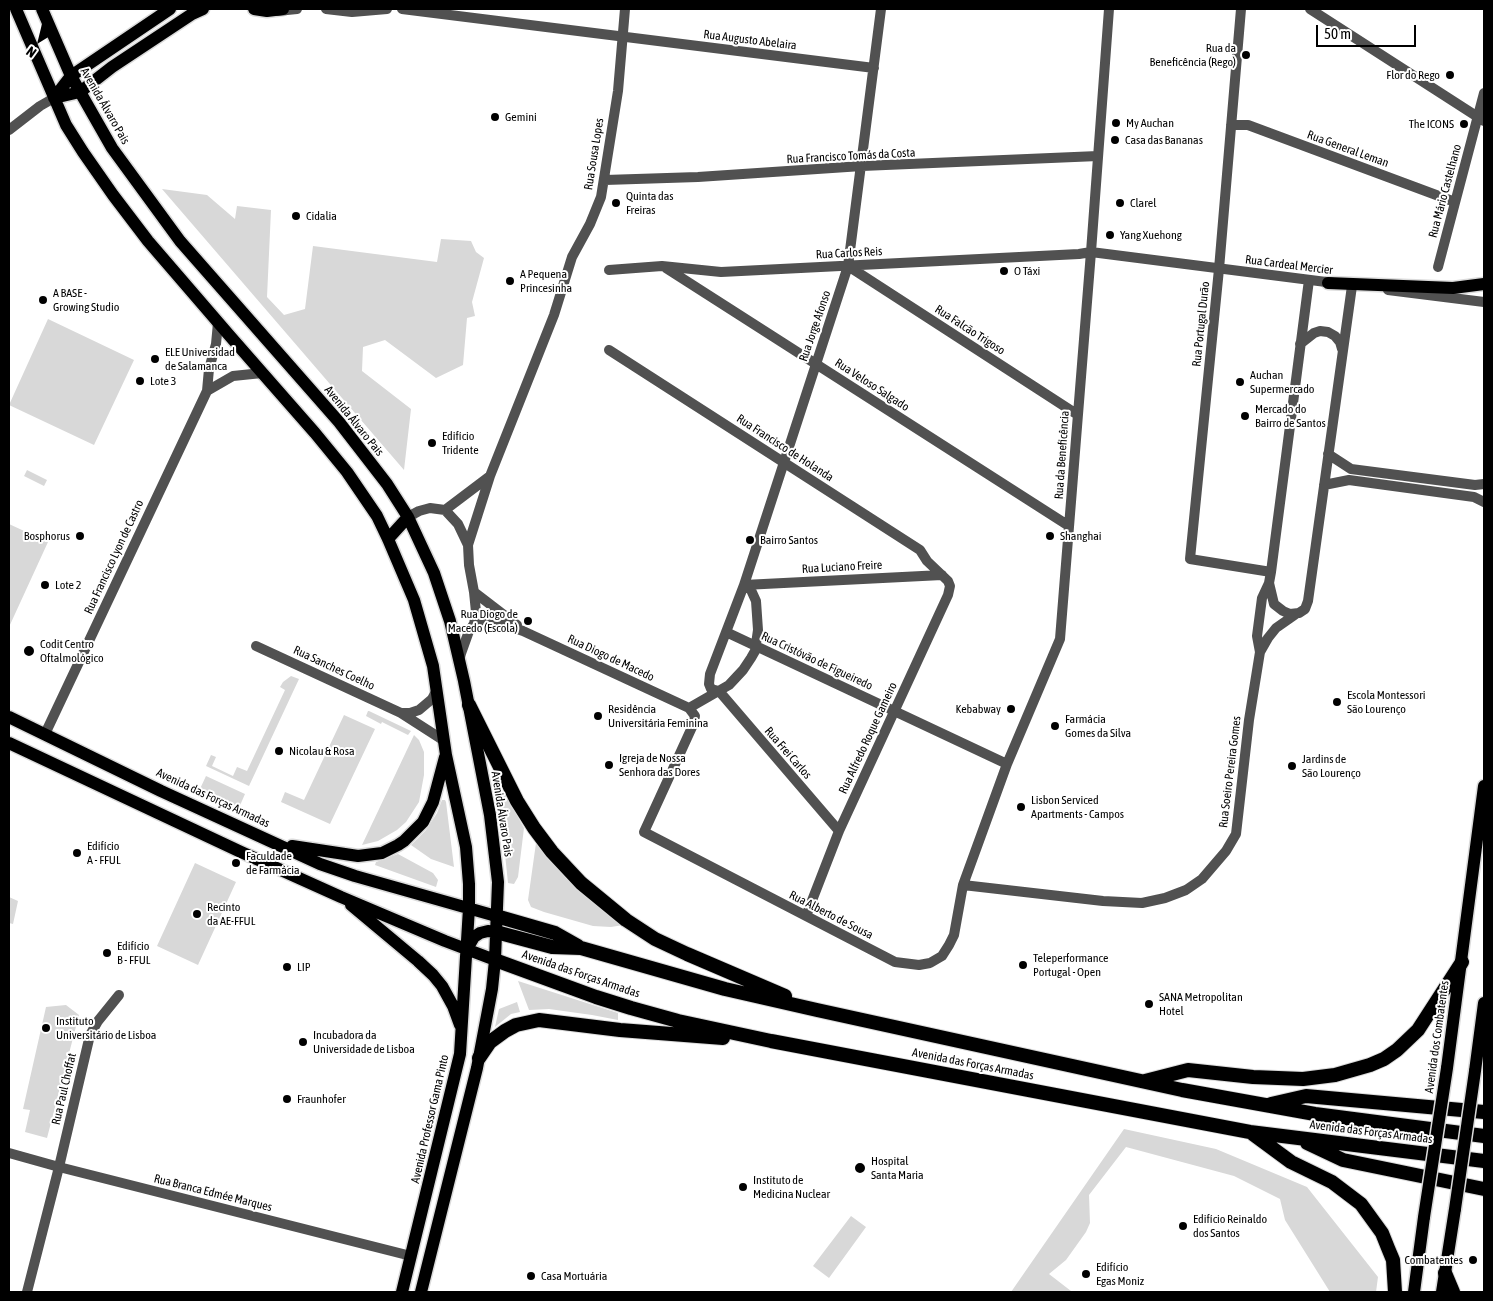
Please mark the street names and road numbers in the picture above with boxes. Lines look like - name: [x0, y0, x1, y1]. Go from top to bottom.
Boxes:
- street label: Rua Augusto Abelaira: [703, 27, 797, 53]
- street label: Avenida Álvaro Pais: [77, 65, 133, 147]
- street label: Rua Sousa Lopes: [581, 117, 607, 191]
- street label: Rua General Leman: [1305, 128, 1391, 170]
- street label: Rua Mário Castelhano: [1426, 143, 1464, 239]
- street label: Rua Francisco Tomás da Costa: [786, 145, 916, 167]
- street label: Rua Carlos Reis: [815, 244, 883, 262]
- street label: Rua Cardeal Mercier: [1244, 252, 1334, 278]
- street label: Rua Portugal Durão: [1189, 281, 1213, 367]
- street label: Rua Jorge Afonso: [796, 289, 834, 363]
- street label: Rua Falcão Trigoso: [932, 302, 1008, 358]
- street label: Rua Veloso Salgado: [832, 356, 912, 414]
- street label: Avenida Álvaro Pais: [321, 383, 387, 459]
- street label: Rua da Beneficência: [1052, 410, 1072, 500]
- street label: Rua Francisco de Holanda: [734, 411, 836, 485]
- street label: Rua Francisco Lyon de Castro: [81, 498, 147, 616]
- street label: Rua Luciano Freire: [801, 558, 883, 576]
- street label: Rua Cristóvão de Figueiredo: [759, 629, 875, 693]
- street label: Rua Diogo de Macedo: [565, 632, 657, 684]
- street label: Rua Sanches Coelho: [291, 643, 377, 693]
- street label: Rua Alfredo Roque Gameiro: [836, 680, 900, 796]
- street label: Rua Soeiro Pereira Gomes: [1216, 715, 1244, 829]
- street label: Rua Frei Carlos: [761, 724, 815, 782]
- street label: Avenida das Forças Armadas: [154, 765, 272, 831]
- street label: Avenida Álvaro Pais: [488, 770, 516, 858]
- street label: Rua Alberto de Sousa: [787, 888, 875, 942]
- street label: Avenida das Forças Armadas: [520, 947, 642, 1001]
- street label: Avenida dos Combatentes: [1422, 980, 1452, 1094]
- street label: Avenida das Forças Armadas: [911, 1045, 1035, 1083]
- street label: Rua Paul Choffat: [49, 1052, 79, 1126]
- street label: Avenida Professor Gama Pinto: [408, 1053, 452, 1185]
- street label: Avenida das Forças Armadas: [1309, 1117, 1433, 1147]
- street label: Rua Branca Edmée Marques: [152, 1171, 274, 1215]

